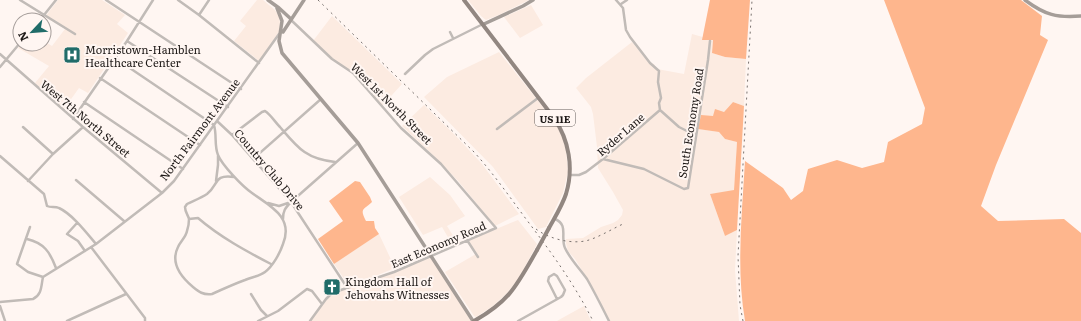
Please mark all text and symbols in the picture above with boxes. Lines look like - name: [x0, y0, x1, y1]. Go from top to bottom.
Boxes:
- north arrow: [12, 12, 52, 52]
- text: N: [13, 29, 31, 44]
- place label: Morristown-Hamblen Healthcare Center: [85, 41, 201, 70]
- hospital icon: Morristown-Hamblen Healthcare Center: [62, 45, 82, 65]
- street label: West 1st North Street: [348, 59, 437, 148]
- street label: South Economy Road: [673, 67, 707, 179]
- street label: North Fairmont Avenue: [155, 74, 243, 183]
- street label: West 7th North Street: [38, 76, 135, 161]
- street label: Ryder Lane: [593, 109, 648, 159]
- road number: US 11E: [535, 110, 575, 126]
- street label: Country Club Drive: [231, 125, 309, 213]
- street label: East Economy Road: [388, 217, 488, 271]
- place label: Kingdom Hall of Jehovahs Witnesses: [345, 273, 449, 302]
- church icon: Kingdom Hall of Jehovahs Witnesses: [322, 277, 342, 297]

